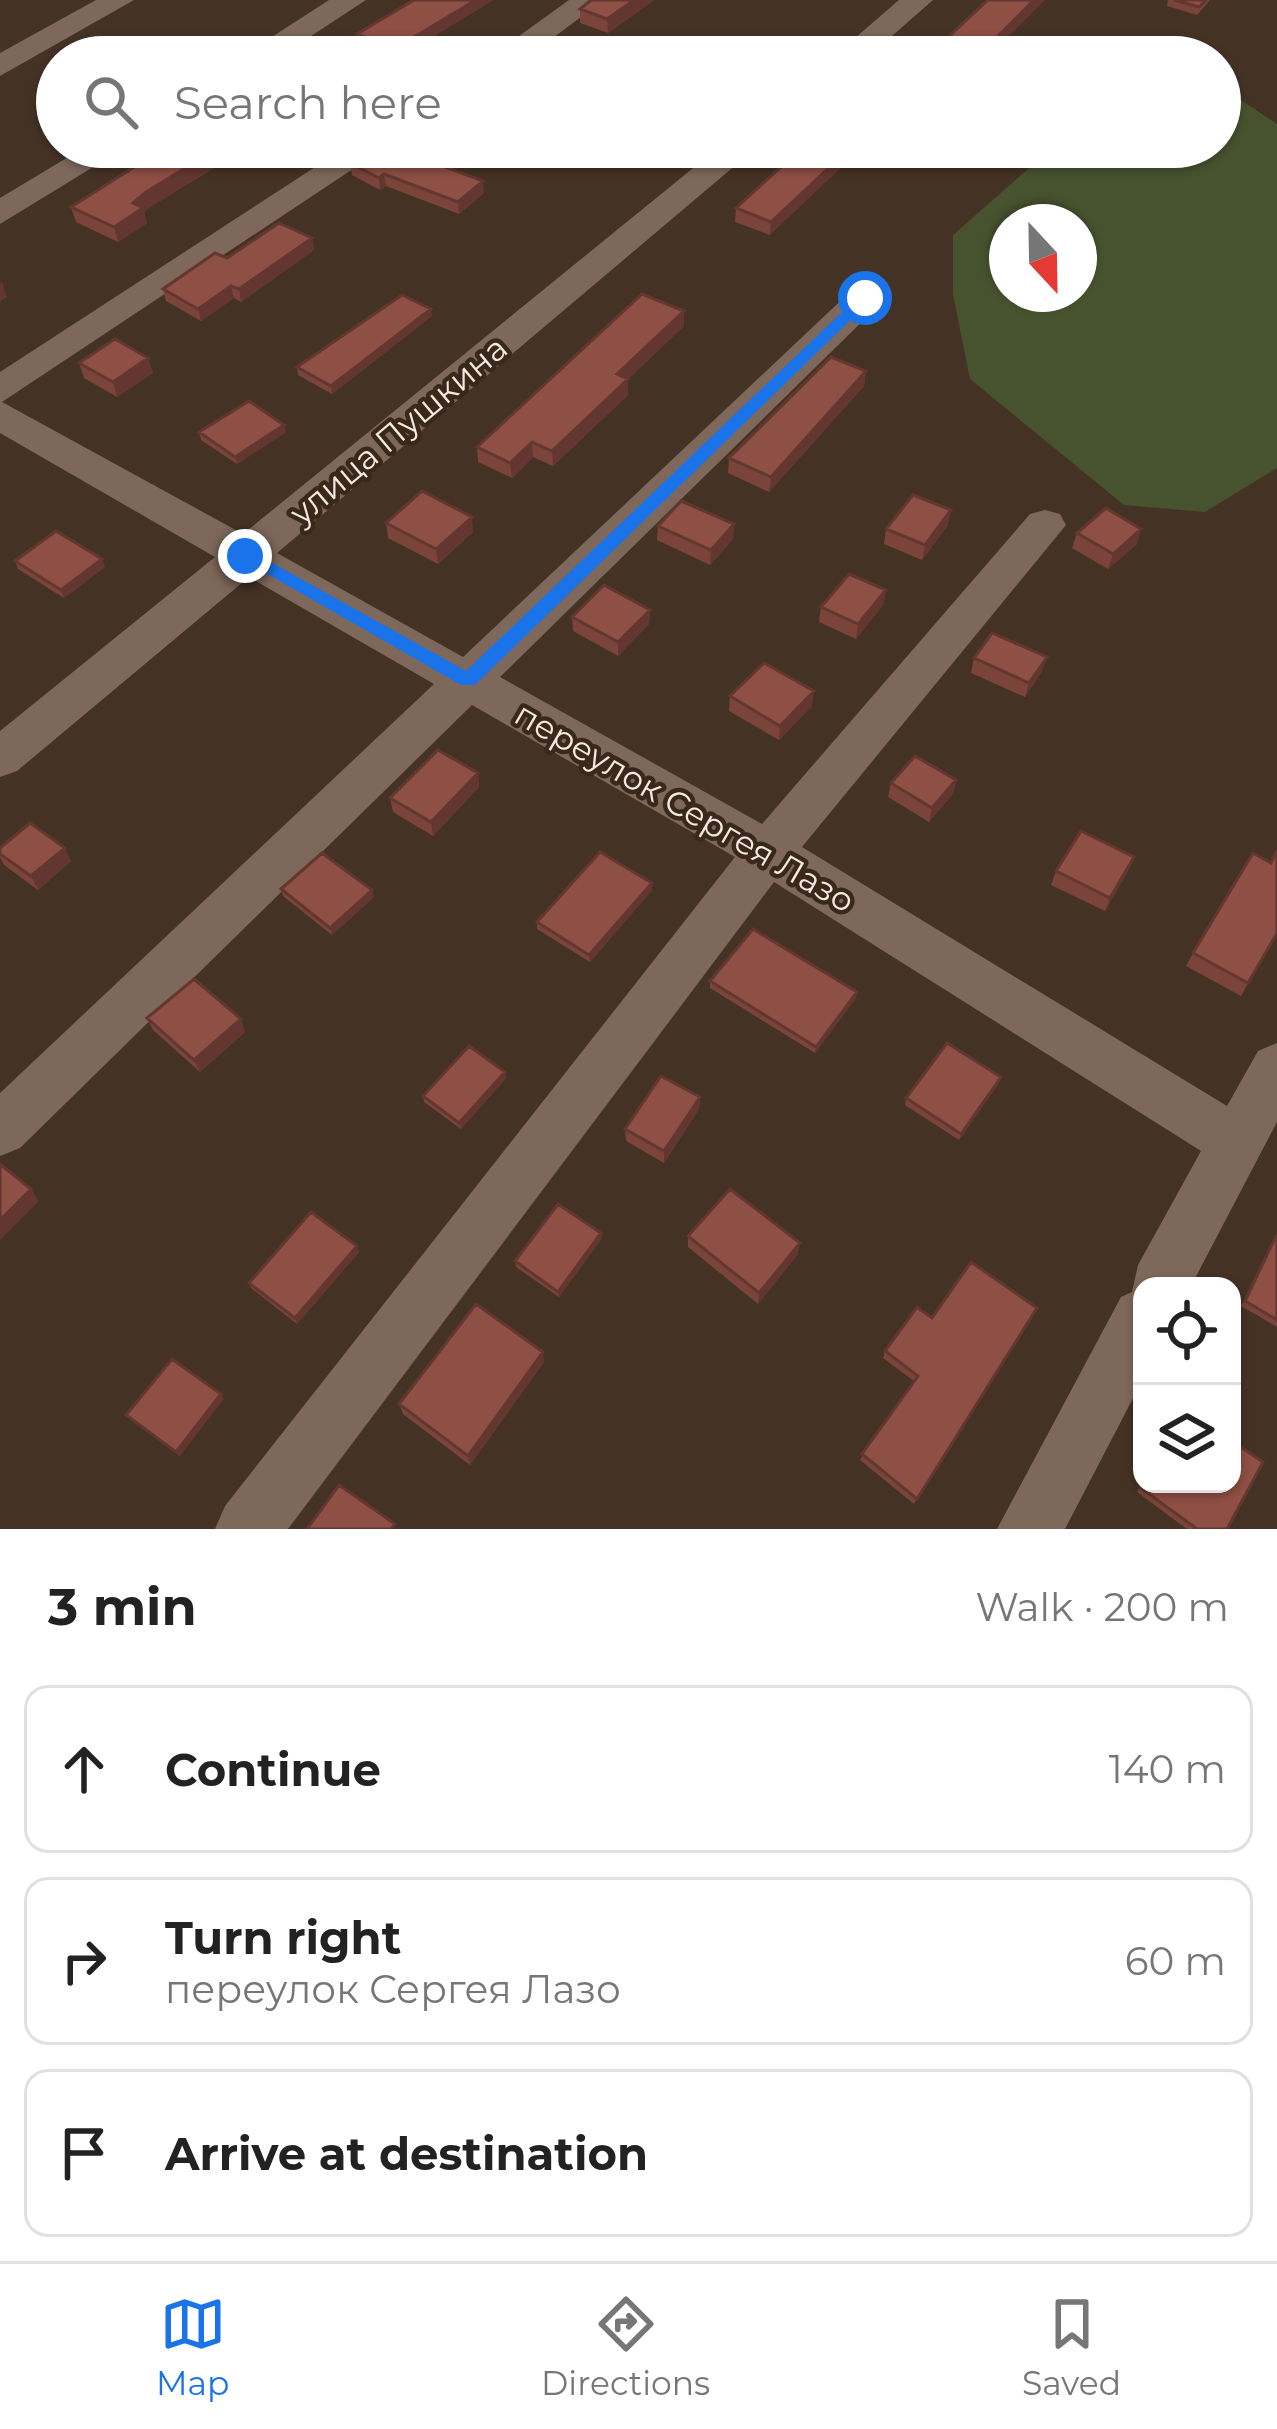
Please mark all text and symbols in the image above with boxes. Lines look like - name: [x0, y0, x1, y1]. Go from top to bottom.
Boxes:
- search box: [36, 36, 1241, 168]
- icon: search: [78, 69, 144, 135]
- text: Search here: [174, 75, 442, 130]
- north arrow: [989, 204, 1097, 312]
- route start: [838, 271, 892, 325]
- street label: улица Пушкина: [280, 327, 515, 533]
- route end: [218, 529, 272, 583]
- street label: переулок Сергея Лазо: [508, 693, 862, 921]
- map controls: [1133, 1277, 1241, 1493]
- button: locate: [1133, 1277, 1241, 1385]
- button: layers: [1133, 1385, 1241, 1493]
- text: 3 min: [48, 1576, 197, 1638]
- text: Walk · 200 m: [975, 1583, 1229, 1631]
- icon: ahead: [51, 1736, 117, 1802]
- text: Continue: [165, 1742, 381, 1797]
- text: 140 m: [1109, 1745, 1226, 1793]
- text: Turn right: [165, 1910, 401, 1965]
- icon: right: [51, 1928, 117, 1994]
- text: 60 m: [1125, 1937, 1226, 1985]
- text: переулок Сергея Лазо: [165, 1965, 621, 2013]
- icon: arrive: [51, 2120, 117, 2186]
- text: Arrive at destination: [165, 2126, 648, 2181]
- tab: Map: [156, 2291, 229, 2403]
- tab: Directions: [541, 2291, 710, 2403]
- tab: Saved: [1022, 2291, 1121, 2403]

